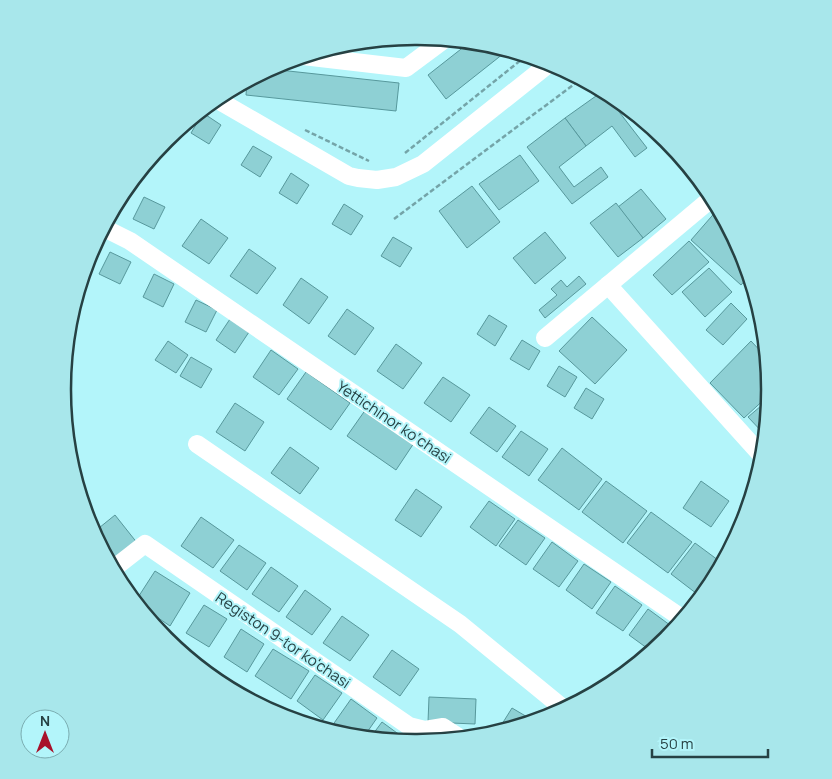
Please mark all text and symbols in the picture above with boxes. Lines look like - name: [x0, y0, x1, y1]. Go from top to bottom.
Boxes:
- street label: Yettichinor ko‘chasi: [333, 376, 455, 468]
- street label: Registon 9-tor ko'chasi: [211, 587, 355, 693]
- north arrow: [20, 709, 70, 759]
- text: N: [40, 711, 50, 730]
- scale bar: [652, 726, 768, 758]
- text: 50 m: [660, 733, 694, 754]

